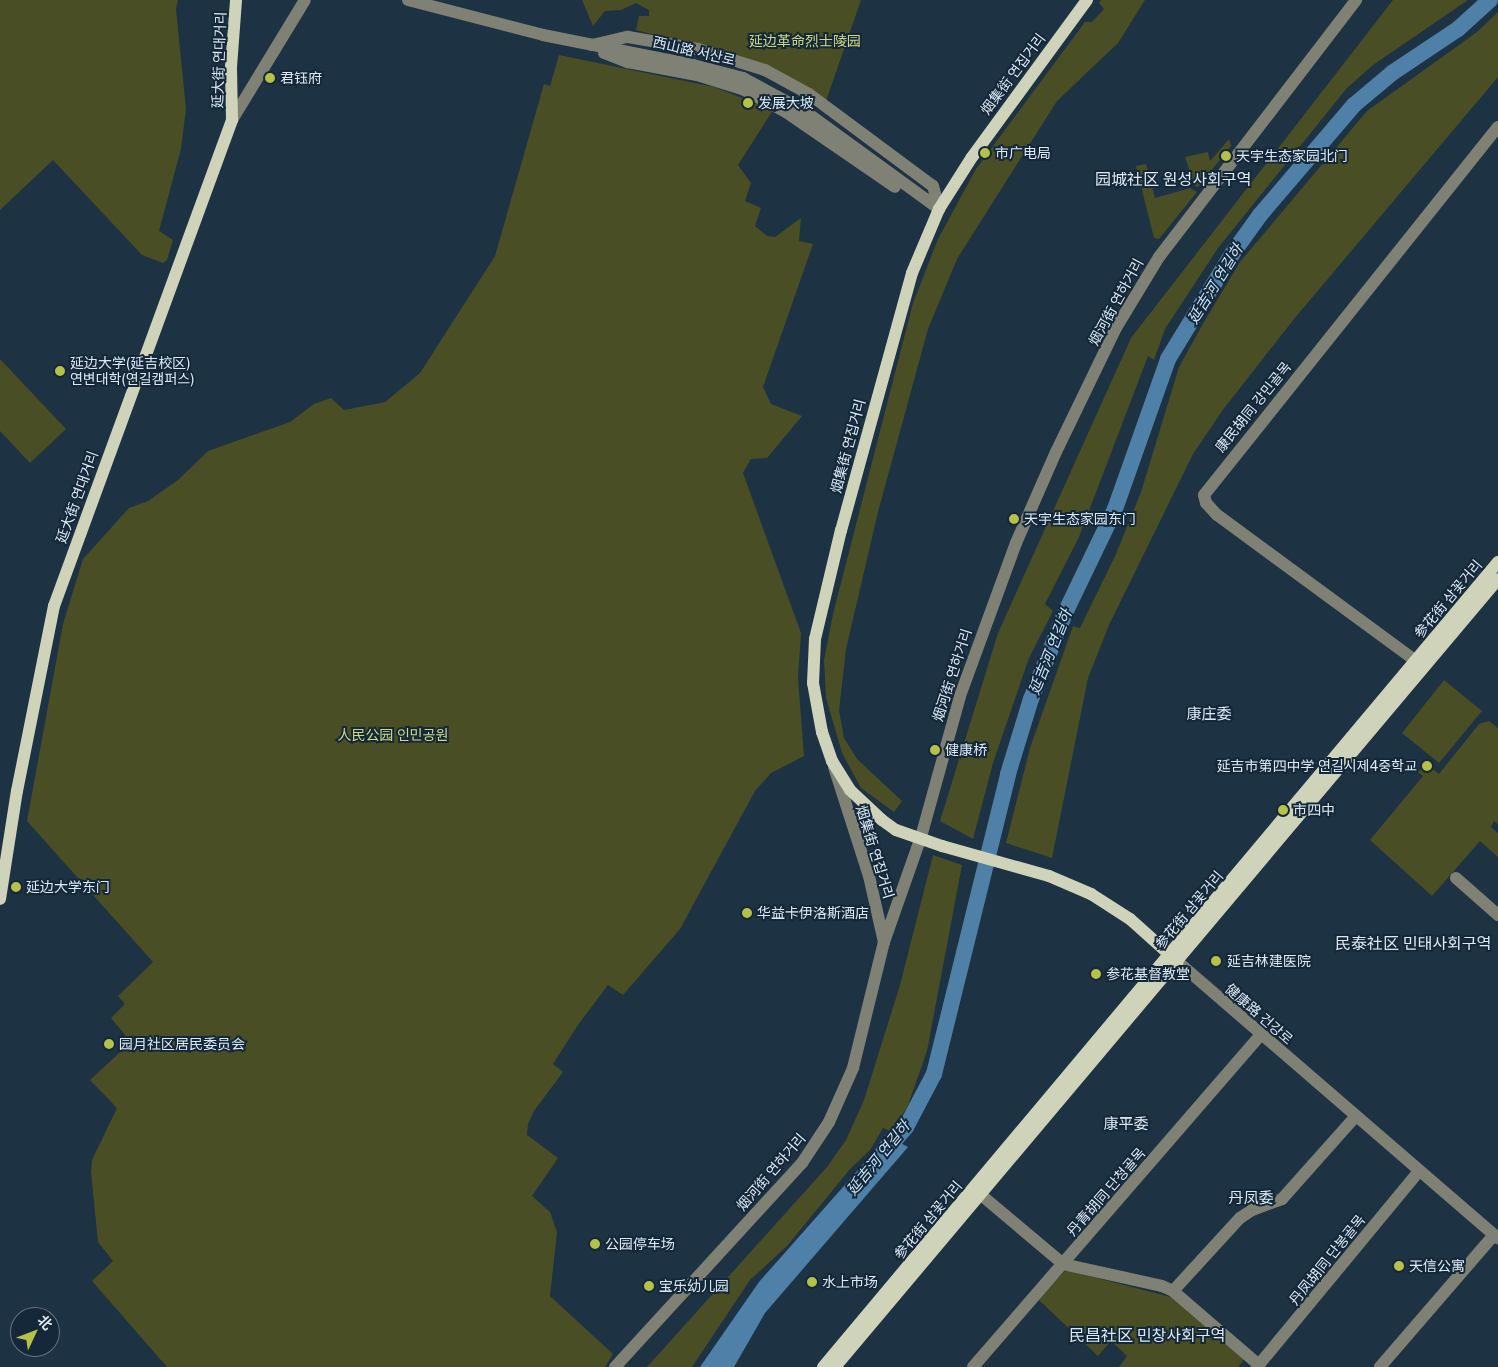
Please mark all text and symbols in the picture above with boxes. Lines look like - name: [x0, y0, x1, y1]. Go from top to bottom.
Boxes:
- street label: 延大街 연대거리: [209, 11, 229, 109]
- street label: 烟集街 연집거리: [977, 30, 1049, 118]
- street label: 西山路 서산로: [651, 33, 737, 69]
- park label: 延边革命烈士陵园: [749, 33, 861, 49]
- place label: 君钰府: [280, 70, 322, 86]
- marker: 君钰府: [264, 72, 276, 84]
- place label: 发展大坡: [758, 95, 814, 111]
- marker: 发展大坡: [742, 97, 754, 109]
- place label: 市广电局: [995, 145, 1051, 161]
- marker: 市广电局: [979, 147, 991, 159]
- place label: 天宇生态家园北门: [1236, 148, 1348, 164]
- marker: 天宇生态家园北门: [1220, 150, 1232, 162]
- district label: 园城社区 원성사회구역: [1095, 170, 1251, 190]
- water label: 延吉河 연길하: [1184, 241, 1246, 327]
- street label: 烟河街 연하거리: [1085, 256, 1147, 348]
- place label: 延边大学(延吉校区) 연변대학(연길캠퍼스): [70, 355, 194, 388]
- street label: 康民胡同 강민골목: [1212, 359, 1294, 455]
- marker: 延边大学(延吉校区) 연변대학(연길캠퍼스): [54, 365, 66, 377]
- street label: 烟集街 연집거리: [827, 397, 869, 495]
- street label: 延大街 연대거리: [53, 449, 101, 545]
- place label: 天宇生态家园东门: [1024, 511, 1136, 527]
- marker: 天宇生态家园东门: [1008, 513, 1020, 525]
- street label: 参花街 삼꽃거리: [1410, 556, 1486, 642]
- water label: 延吉河 연길하: [1025, 607, 1075, 697]
- street label: 烟河街 연하거리: [929, 626, 975, 724]
- district label: 康庄委: [1187, 705, 1231, 723]
- park label: 人民公园 인민공원: [338, 727, 448, 743]
- place label: 健康桥: [945, 742, 987, 758]
- marker: 健康桥: [929, 744, 941, 756]
- place label: 延吉市第四中学 연길시제4중학교: [1217, 758, 1417, 774]
- marker: 延吉市第四中学 연길시제4중학교: [1421, 760, 1433, 772]
- place label: 市四中: [1293, 802, 1335, 818]
- street label: 烟集街 연집거리: [853, 803, 897, 901]
- marker: 市四中: [1277, 804, 1289, 816]
- street label: 参花街 삼꽃거리: [1151, 867, 1227, 953]
- place label: 延边大学东门: [26, 879, 110, 895]
- marker: 延边大学东门: [10, 881, 22, 893]
- place label: 华益卡伊洛斯酒店: [757, 905, 869, 921]
- marker: 华益卡伊洛斯酒店: [741, 907, 753, 919]
- district label: 民泰社区 민태사회구역: [1335, 934, 1491, 954]
- place label: 延吉林建医院: [1227, 953, 1311, 969]
- marker: 延吉林建医院: [1209, 954, 1223, 968]
- place label: 参花基督教堂: [1106, 966, 1190, 982]
- marker: 参花基督教堂: [1090, 968, 1102, 980]
- street label: 健康路 건강로: [1222, 980, 1296, 1048]
- place label: 园月社区居民委员会: [119, 1036, 245, 1052]
- marker: 园月社区居民委员会: [103, 1038, 115, 1050]
- district label: 康平委: [1104, 1115, 1148, 1133]
- water label: 延吉河 연길하: [843, 1117, 913, 1199]
- street label: 烟河街 연하거리: [733, 1130, 809, 1214]
- street label: 丹青胡同 단청골목: [1063, 1145, 1149, 1239]
- street label: 参花街 삼꽃거리: [890, 1177, 966, 1263]
- district label: 丹凤委: [1229, 1189, 1273, 1207]
- street label: 丹凤胡同 단봉골목: [1286, 1212, 1368, 1308]
- place label: 公园停车场: [605, 1236, 675, 1252]
- marker: 公园停车场: [589, 1238, 601, 1250]
- place label: 天信公寓: [1409, 1258, 1465, 1274]
- marker: 天信公寓: [1393, 1260, 1405, 1272]
- place label: 水上市场: [822, 1274, 878, 1290]
- marker: 水上市场: [806, 1276, 818, 1288]
- place label: 宝乐幼儿园: [659, 1278, 729, 1294]
- marker: 宝乐幼儿园: [643, 1280, 655, 1292]
- north arrow: [10, 1307, 60, 1357]
- text: 北: [35, 1312, 56, 1333]
- district label: 民昌社区 민창사회구역: [1069, 1326, 1225, 1346]

